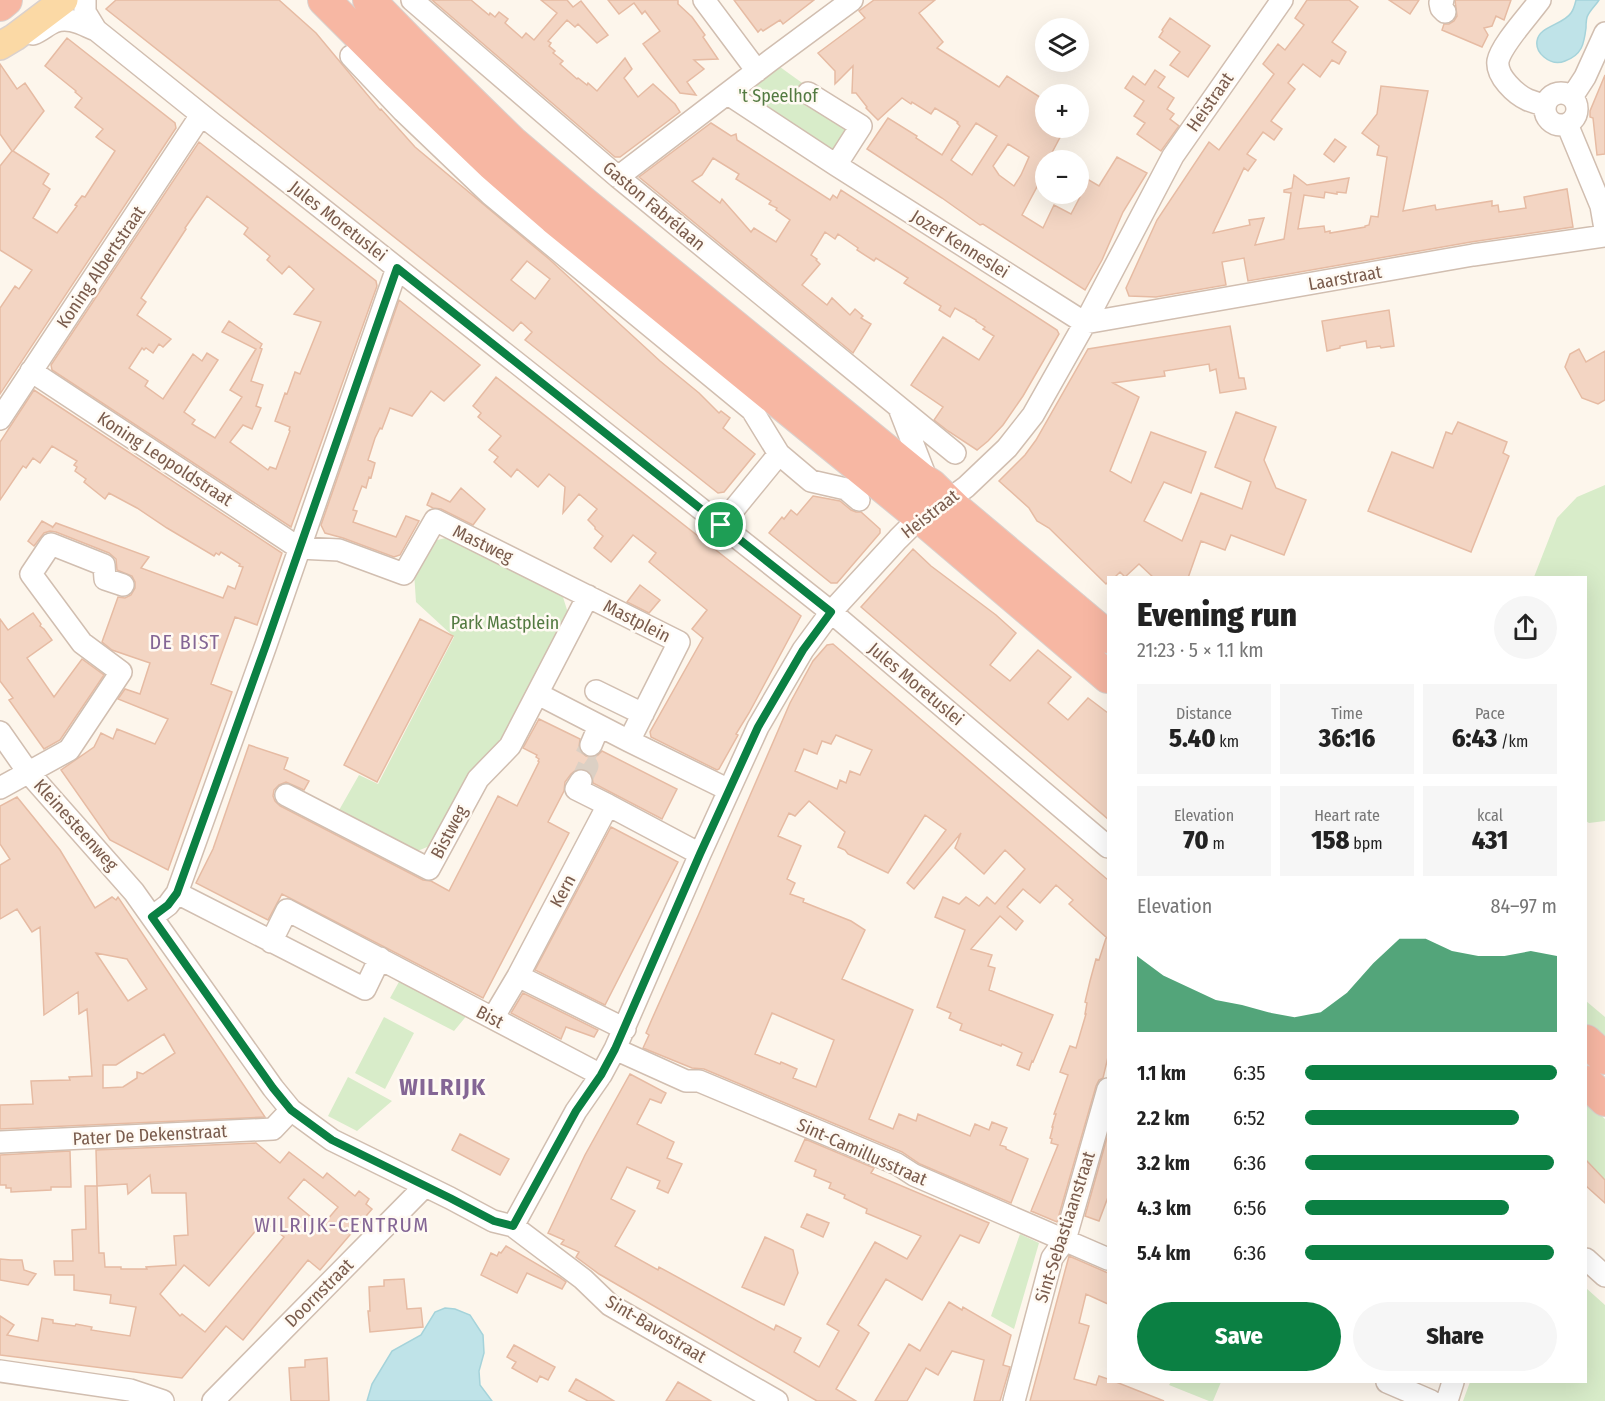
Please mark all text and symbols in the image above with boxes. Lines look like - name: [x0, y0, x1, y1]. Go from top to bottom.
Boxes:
- map controls: [1035, 18, 1089, 204]
- button: layers: [1035, 18, 1089, 72]
- street label: Heistraat: [1182, 68, 1238, 136]
- button: +: [1035, 84, 1089, 138]
- park label: 't Speelhof: [738, 85, 819, 107]
- button: −: [1035, 150, 1089, 204]
- street label: Gaston Fabrélaan: [598, 157, 710, 255]
- street label: Jules Moretuslei: [285, 176, 391, 266]
- street label: Koning Albertstraat: [52, 202, 150, 332]
- street label: Jozef Kenneslei: [907, 205, 1013, 283]
- street label: Laarstraat: [1307, 261, 1384, 295]
- street label: Koning Leopoldstraat: [93, 407, 237, 511]
- street label: Heistraat: [897, 485, 963, 543]
- pin: [695, 499, 746, 550]
- icon: arrive: [704, 508, 737, 541]
- street label: Mastweg: [449, 520, 517, 568]
- street label: Mastplein: [600, 595, 674, 647]
- text: Evening run: [1137, 595, 1297, 635]
- button: share: [1494, 596, 1557, 659]
- park label: Park Mastplein: [451, 612, 559, 634]
- district label: DE BIST: [149, 630, 221, 654]
- street label: Jules Moretuslei: [864, 638, 968, 730]
- text: 21:23 · 5 × 1.1 km: [1137, 638, 1264, 662]
- text: Distance: [1176, 704, 1232, 723]
- text: Time: [1331, 704, 1363, 723]
- text: Pace: [1475, 704, 1505, 723]
- text: 5.40: [1169, 723, 1216, 754]
- text: 36:16: [1319, 723, 1375, 754]
- text: 6:43: [1452, 723, 1497, 754]
- text: km: [1216, 732, 1239, 751]
- text: /km: [1497, 732, 1528, 751]
- street label: Kleinesteenweg: [29, 775, 123, 876]
- street label: Bistweg: [426, 801, 472, 862]
- text: Elevation: [1174, 806, 1234, 825]
- text: Heart rate: [1314, 806, 1380, 825]
- text: kcal: [1477, 806, 1503, 825]
- text: 70: [1183, 825, 1209, 856]
- text: 158: [1311, 825, 1350, 856]
- text: 431: [1472, 825, 1508, 856]
- text: m: [1209, 834, 1225, 853]
- text: bpm: [1350, 834, 1383, 853]
- street label: Kern: [545, 871, 581, 911]
- text: Elevation: [1137, 894, 1212, 918]
- text: 84–97 m: [1490, 894, 1557, 918]
- street label: Bist: [472, 1001, 508, 1033]
- text: 1.1 km: [1137, 1061, 1186, 1085]
- text: 6:35: [1233, 1061, 1266, 1085]
- district label: WILRIJK: [399, 1073, 487, 1101]
- text: 2.2 km: [1137, 1106, 1190, 1130]
- text: 6:52: [1233, 1106, 1265, 1130]
- street label: Sint-Camillusstraat: [794, 1113, 931, 1191]
- street label: Pater De Dekenstraat: [72, 1120, 228, 1150]
- street label: Sint-Sebastiaanstraat: [1030, 1148, 1100, 1305]
- text: 3.2 km: [1137, 1151, 1190, 1175]
- text: 6:36: [1233, 1151, 1266, 1175]
- text: 4.3 km: [1137, 1196, 1191, 1220]
- text: 6:56: [1233, 1196, 1266, 1220]
- district label: WILRIJK-CENTRUM: [254, 1212, 430, 1238]
- text: 5.4 km: [1137, 1241, 1191, 1265]
- text: 6:36: [1233, 1241, 1266, 1265]
- street label: Doornstraat: [280, 1254, 358, 1332]
- street label: Sint-Bavostraat: [602, 1290, 710, 1368]
- button: Save: [1137, 1302, 1341, 1371]
- button: Share: [1353, 1302, 1557, 1371]

